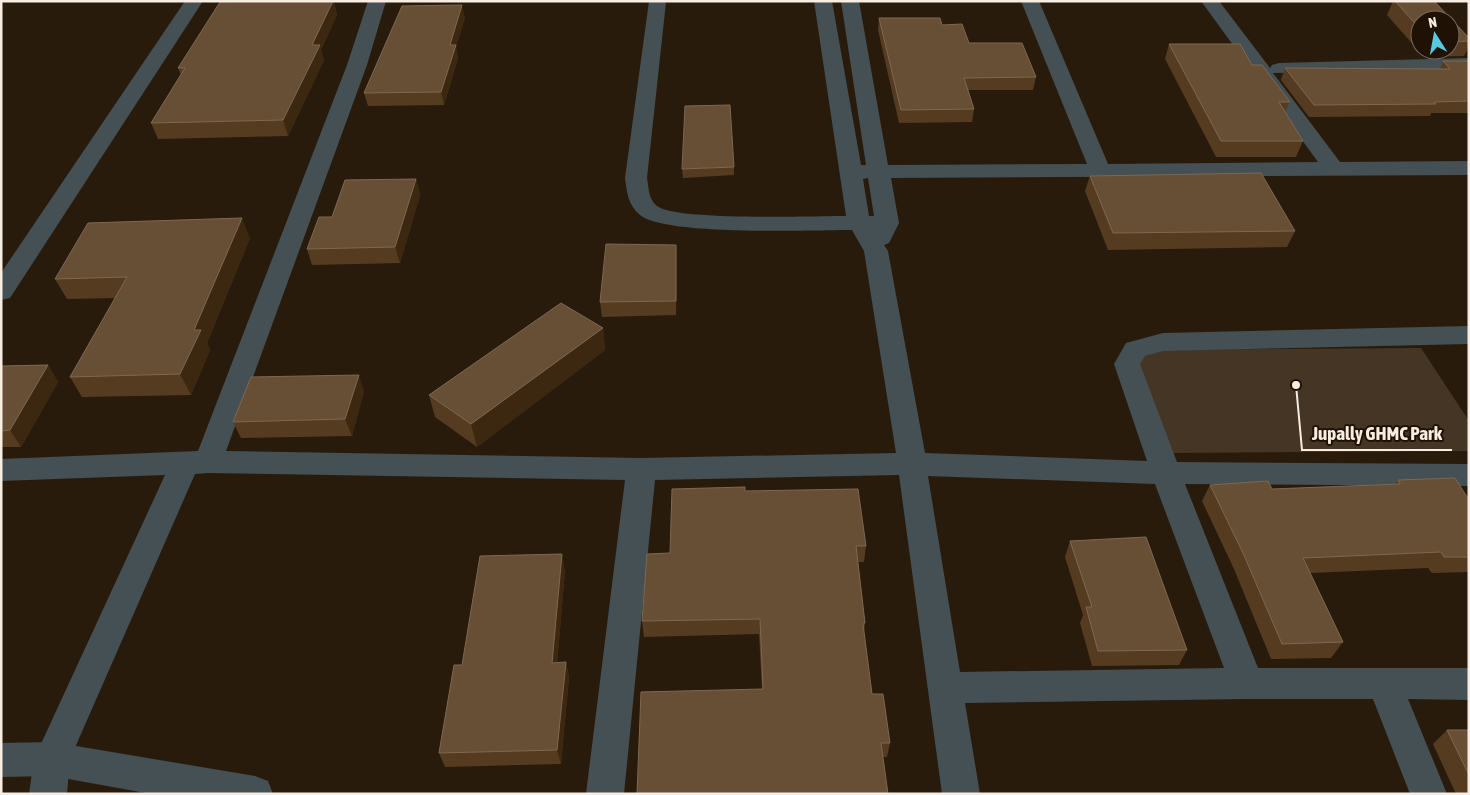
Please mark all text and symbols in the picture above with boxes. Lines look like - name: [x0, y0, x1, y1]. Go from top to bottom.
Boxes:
- north arrow: [1410, 10, 1460, 60]
- text: N: [1427, 14, 1438, 31]
- callout: Jupally GHMC Park: [1302, 416, 1452, 450]
- text: Jupally GHMC Park: [1311, 422, 1443, 444]

